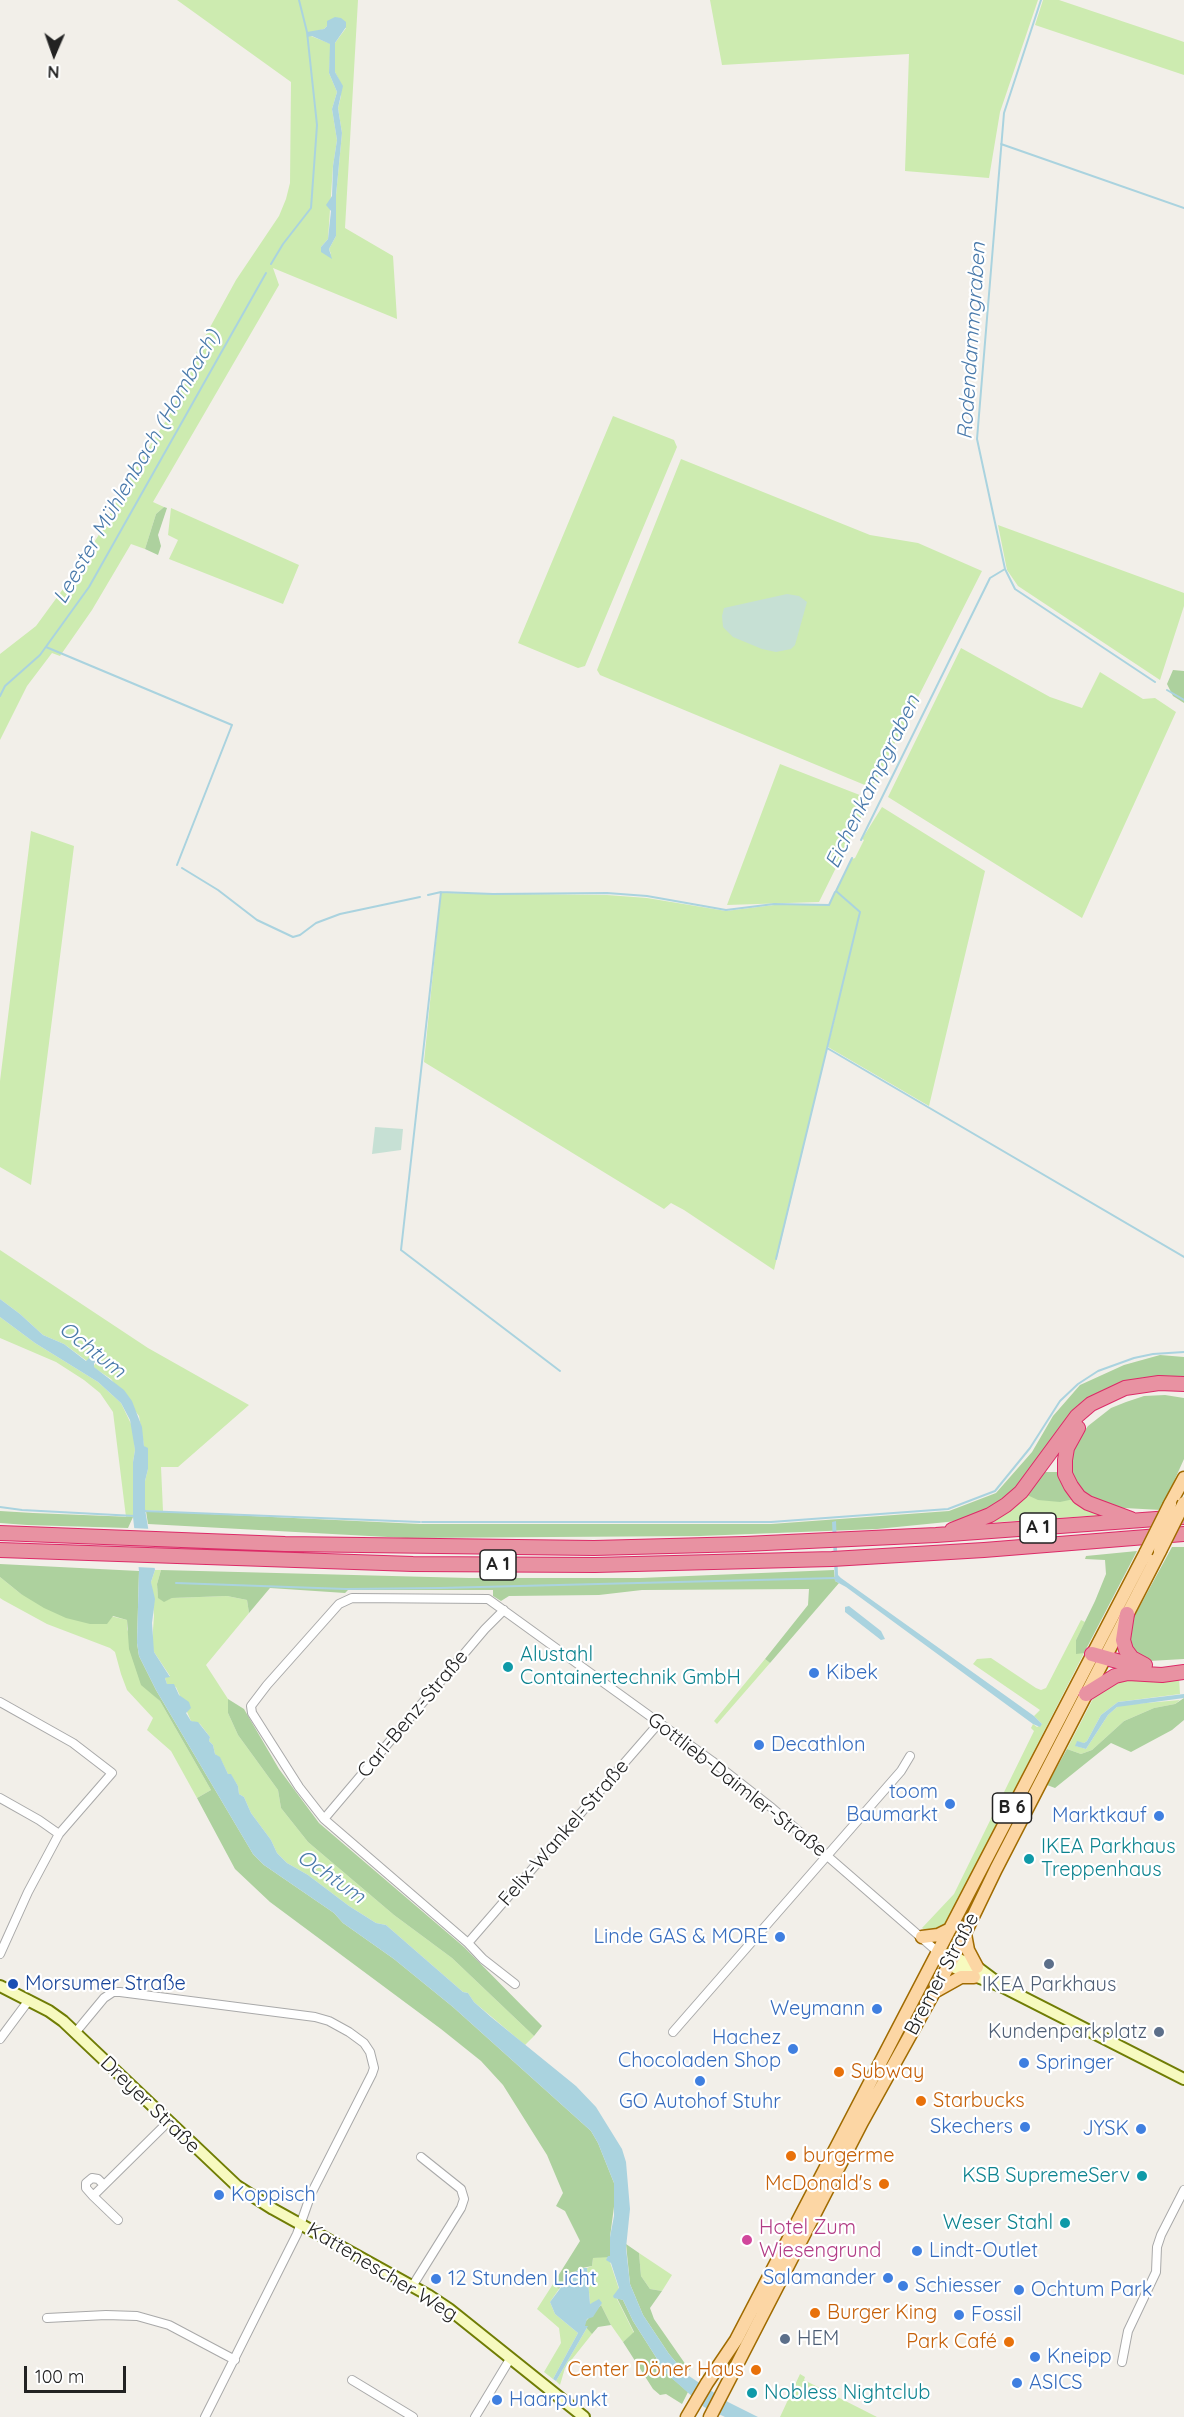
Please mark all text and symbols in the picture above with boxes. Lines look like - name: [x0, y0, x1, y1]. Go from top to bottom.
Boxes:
- north arrow: [24, 24, 84, 84]
- text: N: [47, 62, 60, 82]
- water label: Rodendammgraben: [953, 242, 991, 440]
- water label: Leester Mühlenbach (Hombach): [48, 326, 226, 608]
- water label: Eichenkampgraben: [820, 691, 926, 873]
- water label: Ochtum: [54, 1316, 130, 1384]
- road number: A 1: [1020, 1513, 1056, 1543]
- road number: A 1: [480, 1550, 516, 1580]
- place label: Alustahl Containertechnik GmbH: [520, 1643, 741, 1690]
- street label: Carl-Benz-Straße: [353, 1645, 473, 1783]
- marker: Alustahl Containertechnik GmbH: [501, 1660, 515, 1674]
- place label: Kibek: [826, 1661, 878, 1685]
- marker: Kibek: [807, 1666, 821, 1680]
- street label: Gottlieb-Daimler-Straße: [643, 1708, 831, 1862]
- place label: Decathlon: [771, 1733, 865, 1757]
- marker: Decathlon: [752, 1738, 766, 1752]
- street label: Felix-Wankel-Straße: [494, 1755, 634, 1911]
- place label: toom Baumarkt: [846, 1780, 938, 1827]
- road number: B 6: [992, 1793, 1032, 1823]
- marker: toom Baumarkt: [943, 1797, 957, 1811]
- place label: Marktkauf: [1052, 1804, 1147, 1828]
- marker: Marktkauf: [1152, 1809, 1166, 1823]
- place label: IKEA Parkhaus Treppenhaus: [1041, 1835, 1176, 1882]
- water label: Ochtum: [292, 1845, 370, 1909]
- marker: IKEA Parkhaus Treppenhaus: [1022, 1852, 1036, 1866]
- street label: Bremer Straße: [900, 1909, 984, 2039]
- place label: Linde GAS & MORE: [593, 1925, 768, 1949]
- marker: Linde GAS & MORE: [773, 1930, 787, 1944]
- marker: IKEA Parkhaus: [1042, 1957, 1056, 1971]
- place label: Morsumer Straße: [25, 1972, 186, 1996]
- place label: IKEA Parkhaus: [982, 1973, 1116, 1997]
- marker: Morsumer Straße: [6, 1977, 20, 1991]
- place label: Weymann: [770, 1997, 865, 2021]
- marker: Weymann: [870, 2002, 884, 2016]
- place label: Kundenparkplatz: [988, 2020, 1147, 2044]
- marker: Kundenparkplatz: [1152, 2025, 1166, 2039]
- place label: Hachez Chocoladen Shop: [618, 2026, 781, 2073]
- marker: Hachez Chocoladen Shop: [786, 2042, 800, 2056]
- street label: Dreyer Straße: [95, 2051, 205, 2159]
- place label: Springer: [1036, 2051, 1114, 2075]
- marker: Springer: [1017, 2056, 1031, 2070]
- place label: Subway: [851, 2060, 924, 2084]
- marker: Subway: [832, 2065, 846, 2079]
- marker: GO Autohof Stuhr: [693, 2074, 707, 2088]
- place label: Starbucks: [933, 2089, 1025, 2113]
- place label: GO Autohof Stuhr: [619, 2090, 781, 2114]
- marker: Starbucks: [914, 2094, 928, 2108]
- place label: Skechers: [930, 2115, 1013, 2139]
- place label: JYSK: [1082, 2117, 1129, 2141]
- marker: Skechers: [1018, 2120, 1032, 2134]
- marker: JYSK: [1134, 2122, 1148, 2136]
- place label: burgerme: [803, 2144, 895, 2168]
- marker: burgerme: [784, 2149, 798, 2163]
- place label: KSB SupremeServ: [962, 2164, 1130, 2188]
- marker: KSB SupremeServ: [1135, 2169, 1149, 2183]
- place label: McDonald's: [765, 2172, 872, 2196]
- marker: McDonald's: [877, 2177, 891, 2191]
- place label: Koppisch: [231, 2183, 316, 2207]
- marker: Koppisch: [212, 2188, 226, 2202]
- place label: Weser Stahl: [943, 2211, 1053, 2235]
- place label: Hotel Zum Wiesengrund: [759, 2216, 881, 2263]
- marker: Weser Stahl: [1058, 2216, 1072, 2230]
- street label: Kattenescher Weg: [302, 2218, 462, 2326]
- marker: Hotel Zum Wiesengrund: [740, 2233, 754, 2247]
- place label: Lindt-Outlet: [929, 2239, 1038, 2263]
- marker: Lindt-Outlet: [910, 2244, 924, 2258]
- place label: Salamander: [763, 2266, 876, 2290]
- place label: 12 Stunden Licht: [448, 2267, 597, 2291]
- marker: Salamander: [881, 2271, 895, 2285]
- marker: 12 Stunden Licht: [429, 2272, 443, 2286]
- place label: Schiesser: [915, 2274, 1001, 2298]
- place label: Ochtum Park: [1031, 2278, 1152, 2302]
- marker: Schiesser: [896, 2279, 910, 2293]
- marker: Ochtum Park: [1012, 2283, 1026, 2297]
- place label: Burger King: [827, 2301, 937, 2325]
- place label: Fossil: [971, 2303, 1022, 2327]
- marker: Burger King: [808, 2306, 822, 2320]
- marker: Fossil: [952, 2308, 966, 2322]
- place label: HEM: [797, 2327, 839, 2351]
- place label: Park Café: [906, 2330, 997, 2354]
- marker: HEM: [778, 2332, 792, 2346]
- marker: Park Café: [1002, 2335, 1016, 2349]
- place label: Kneipp: [1047, 2345, 1112, 2369]
- marker: Kneipp: [1028, 2350, 1042, 2364]
- scale bar: [27, 2354, 129, 2392]
- place label: Center Döner Haus: [567, 2358, 744, 2382]
- marker: Center Döner Haus: [749, 2363, 763, 2377]
- text: 100 m: [35, 2365, 84, 2388]
- place label: ASICS: [1029, 2371, 1082, 2395]
- marker: ASICS: [1010, 2376, 1024, 2390]
- place label: Nobless Nightclub: [764, 2381, 930, 2405]
- marker: Nobless Nightclub: [745, 2386, 759, 2400]
- place label: Haarpunkt: [509, 2388, 608, 2412]
- marker: Haarpunkt: [490, 2393, 504, 2407]

